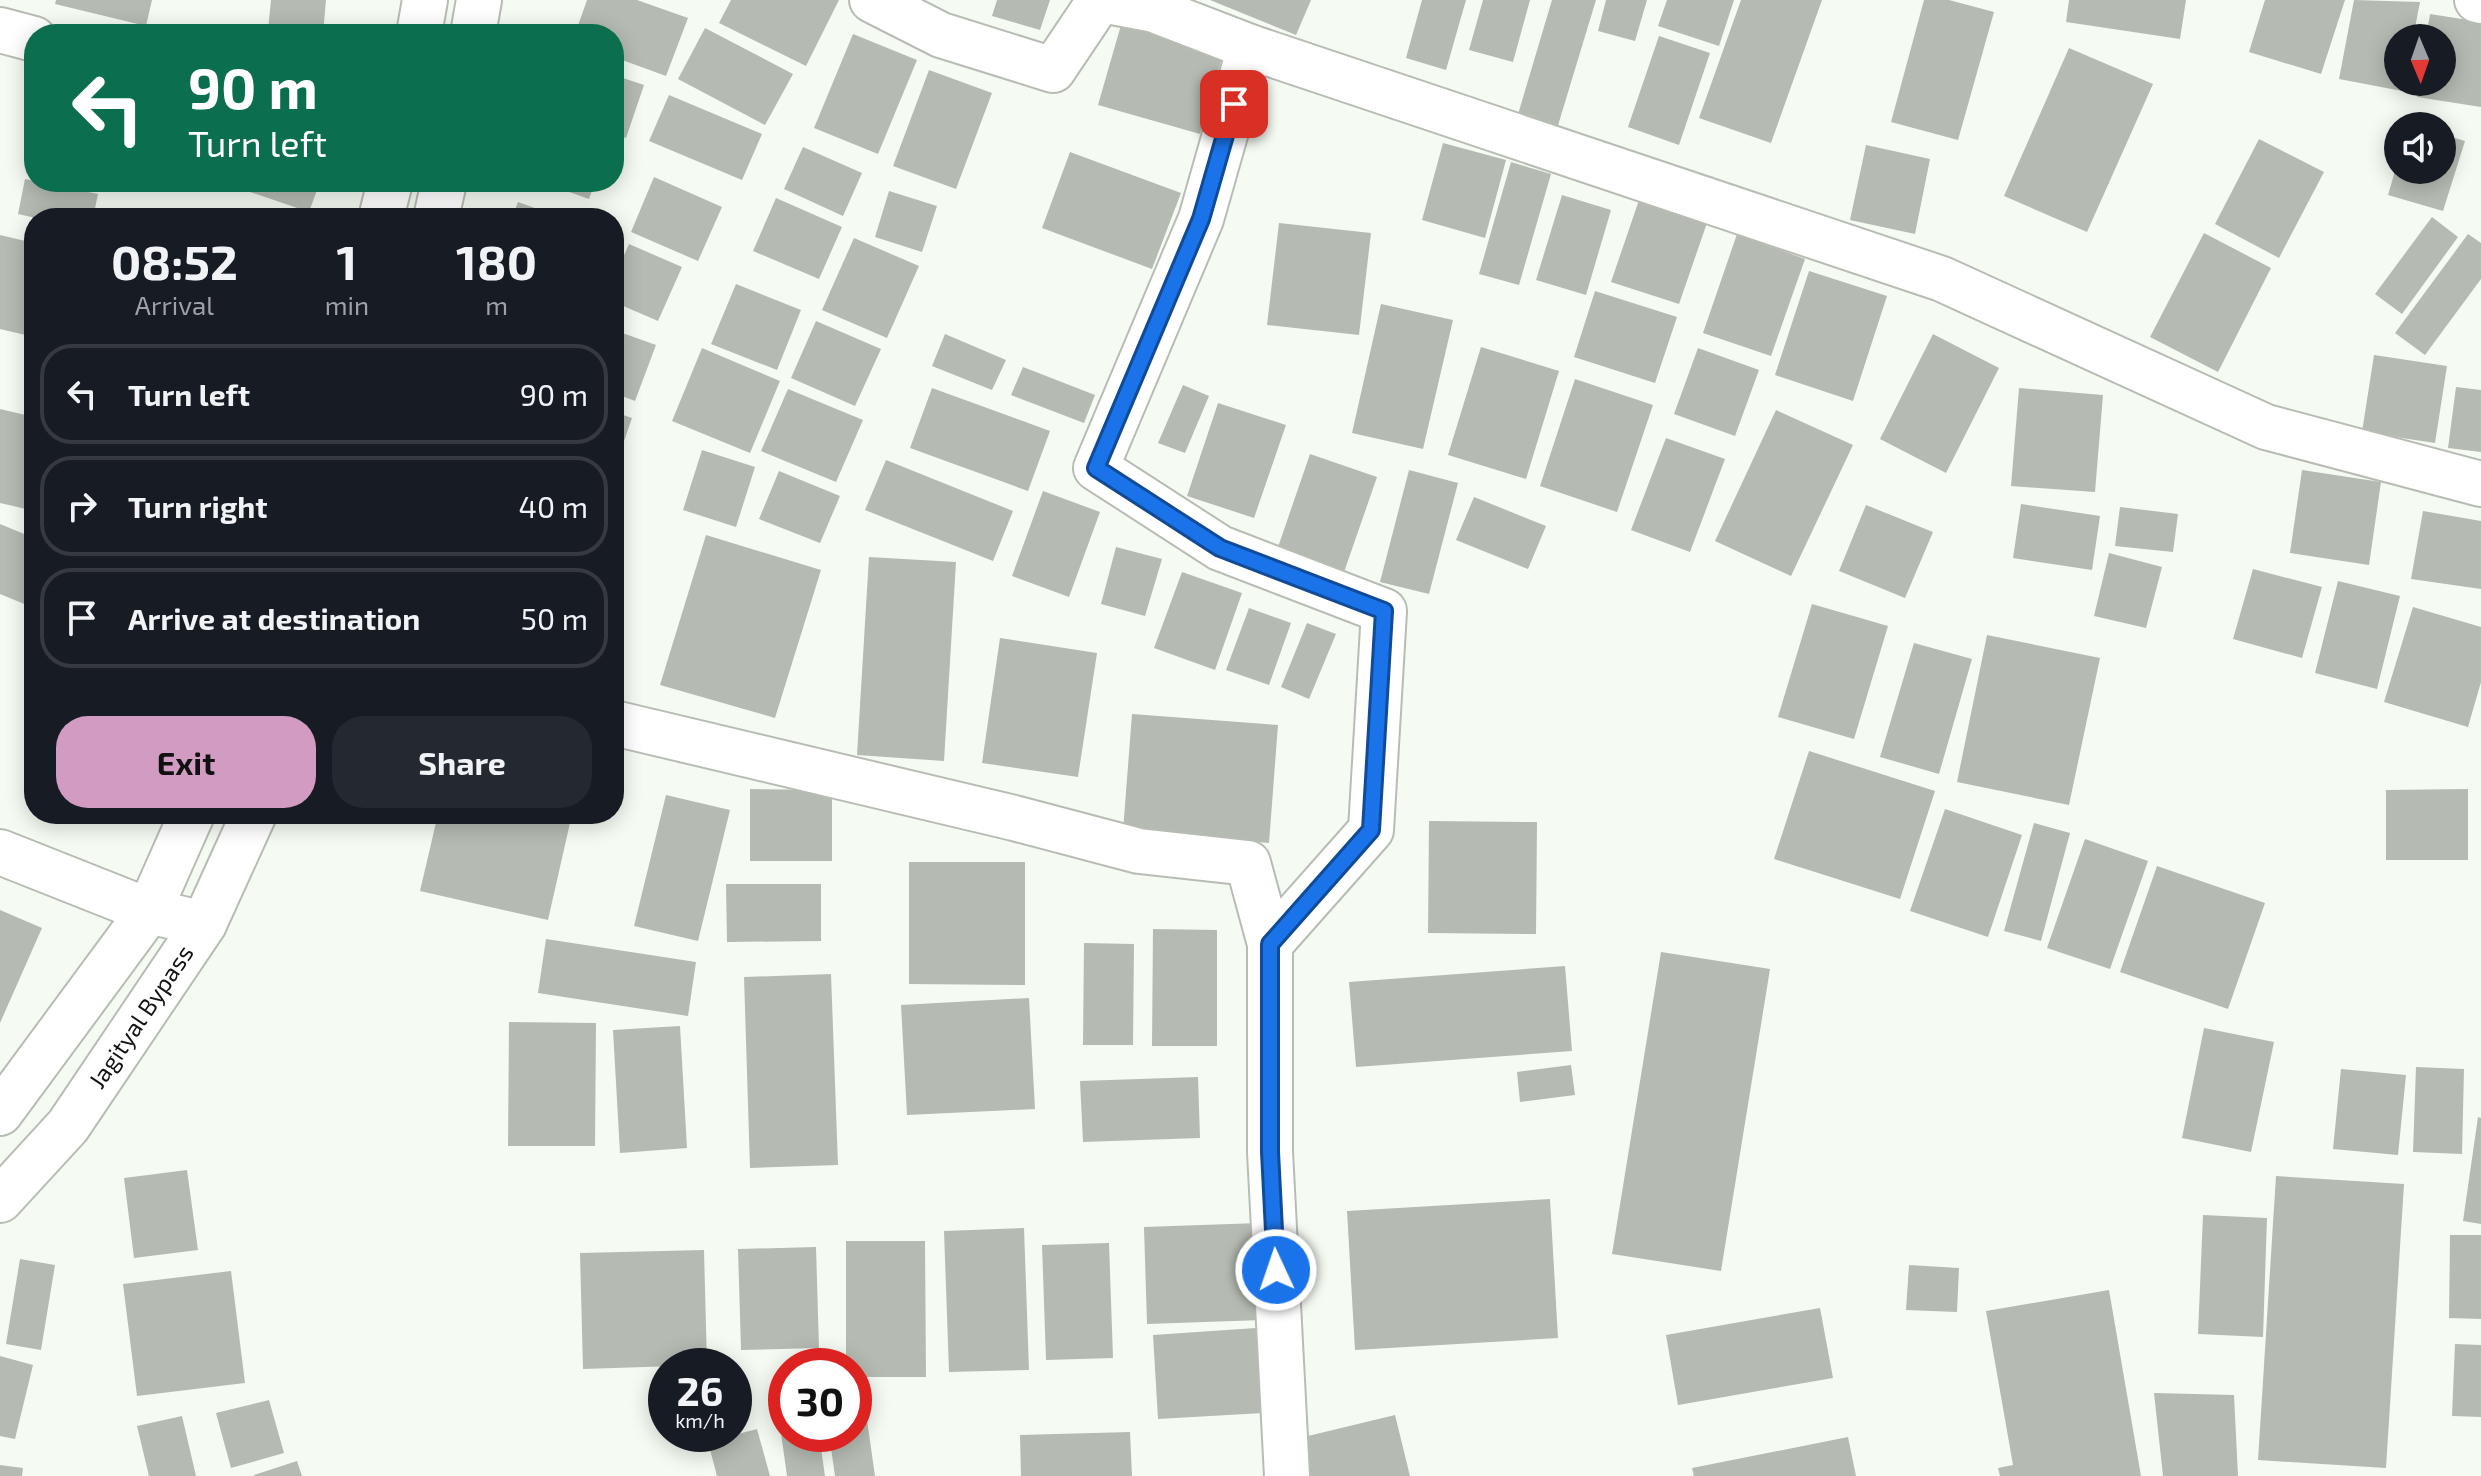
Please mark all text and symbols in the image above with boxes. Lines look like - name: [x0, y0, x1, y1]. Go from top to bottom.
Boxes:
- north arrow: [2384, 24, 2456, 96]
- map controls: [2384, 24, 2456, 184]
- text: 90 m: [188, 53, 318, 120]
- icon: left: [56, 56, 160, 160]
- pin: [1200, 70, 1268, 138]
- icon: arrive: [1212, 82, 1256, 126]
- button: sound: [2384, 112, 2456, 184]
- text: Turn left: [188, 121, 327, 164]
- text: 08:52: [111, 232, 238, 290]
- text: 1: [337, 232, 357, 290]
- text: 180: [456, 232, 537, 290]
- text: Arrival: [135, 289, 214, 320]
- text: min: [325, 289, 369, 320]
- text: m: [485, 289, 508, 320]
- icon: left: [60, 372, 104, 416]
- text: Turn left: [128, 376, 250, 412]
- text: 90 m: [520, 376, 588, 412]
- icon: right: [60, 484, 104, 528]
- text: Turn right: [128, 488, 268, 524]
- text: 40 m: [518, 488, 588, 524]
- icon: arrive: [60, 596, 104, 640]
- text: Arrive at destination: [128, 600, 420, 636]
- text: 50 m: [521, 600, 588, 636]
- button: Exit: [56, 716, 316, 808]
- button: Share: [332, 716, 592, 808]
- street label: Jagityal Bypass: [82, 939, 199, 1093]
- position arrow: [1234, 1228, 1318, 1312]
- speed limit sign: 30: [768, 1348, 872, 1452]
- text: 26: [677, 1366, 723, 1414]
- text: km/h: [675, 1408, 725, 1432]

